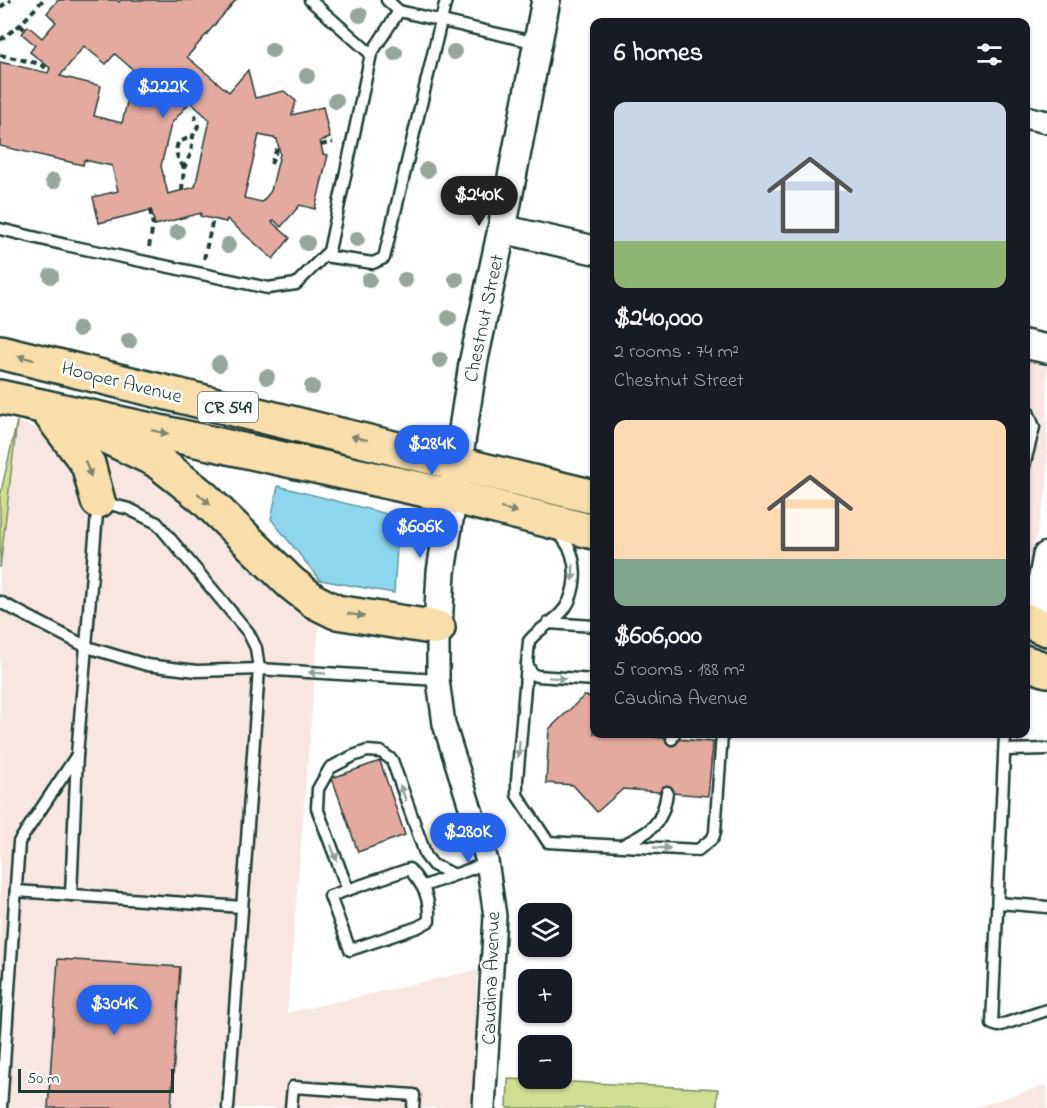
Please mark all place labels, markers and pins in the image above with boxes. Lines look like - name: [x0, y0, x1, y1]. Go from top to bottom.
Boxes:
- pin: $222K: [121, 68, 205, 119]
- pin: $240K: [437, 176, 521, 227]
- pin: $284K: [390, 425, 474, 476]
- pin: $606K: [378, 508, 462, 559]
- pin: $280K: [426, 813, 510, 864]
- pin: $304K: [72, 985, 156, 1036]

